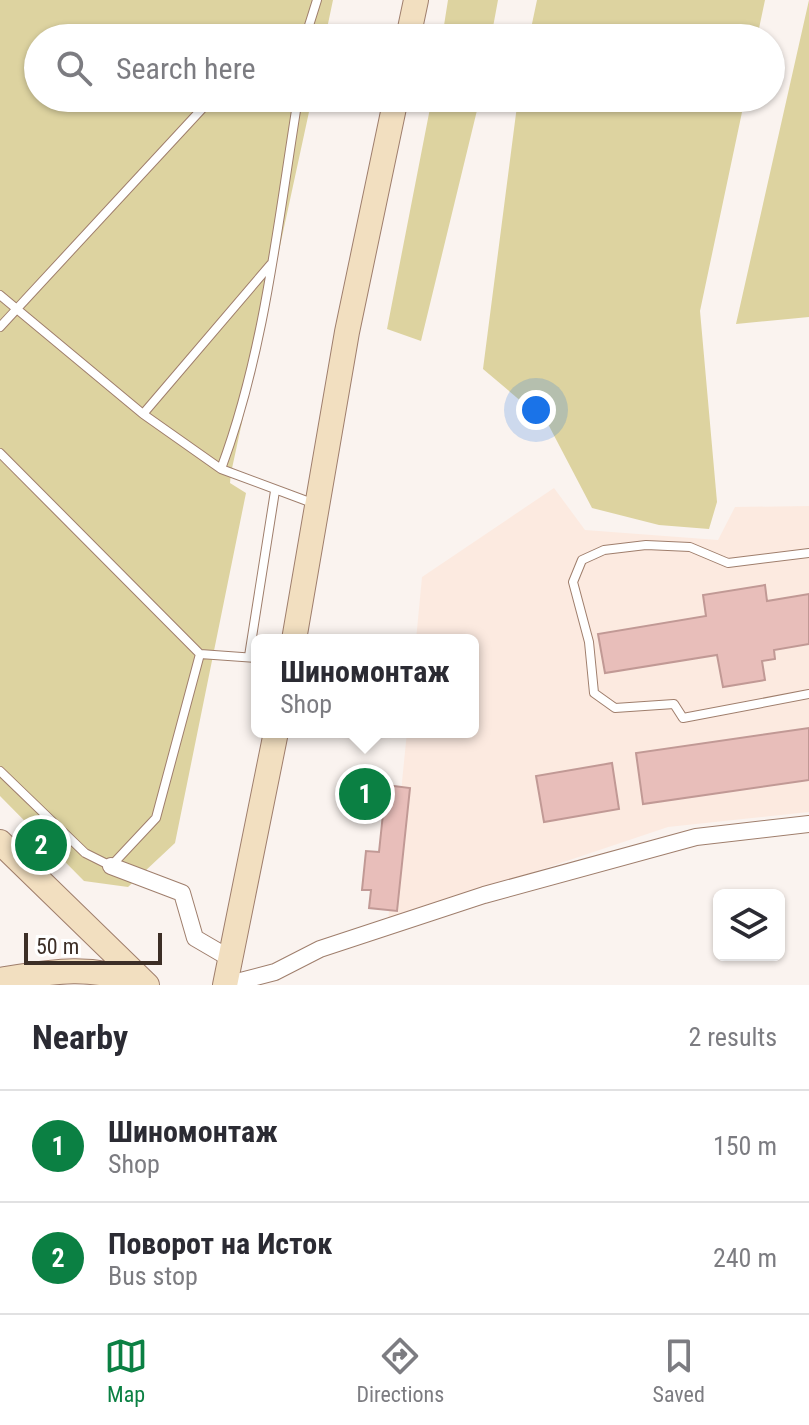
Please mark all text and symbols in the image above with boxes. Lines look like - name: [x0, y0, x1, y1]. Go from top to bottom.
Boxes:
- search box: [24, 24, 785, 112]
- icon: search: [52, 46, 96, 90]
- text: Search here: [116, 51, 256, 86]
- your location: [516, 390, 556, 430]
- popup: [251, 634, 479, 738]
- text: Шиномонтаж: [280, 654, 450, 689]
- text: Shop: [280, 689, 332, 719]
- pin: 1: [339, 764, 391, 824]
- pin: 2: [15, 815, 67, 875]
- map controls: [713, 889, 785, 961]
- button: layers: [713, 889, 785, 961]
- scale bar: [24, 929, 162, 965]
- text: 50 m: [36, 934, 79, 959]
- text: Nearby: [32, 1017, 128, 1057]
- text: 2 results: [688, 1022, 777, 1052]
- text: Шиномонтаж: [108, 1114, 278, 1149]
- text: 1: [51, 1131, 65, 1161]
- text: 150 m: [713, 1131, 777, 1161]
- text: Shop: [108, 1149, 160, 1179]
- text: Поворот на Исток: [108, 1226, 332, 1261]
- text: 2: [51, 1243, 65, 1273]
- text: 240 m: [713, 1243, 777, 1273]
- text: Bus stop: [108, 1261, 198, 1291]
- tab: Map: [104, 1334, 148, 1407]
- tab: Directions: [356, 1334, 444, 1407]
- tab: Saved: [653, 1334, 705, 1407]

